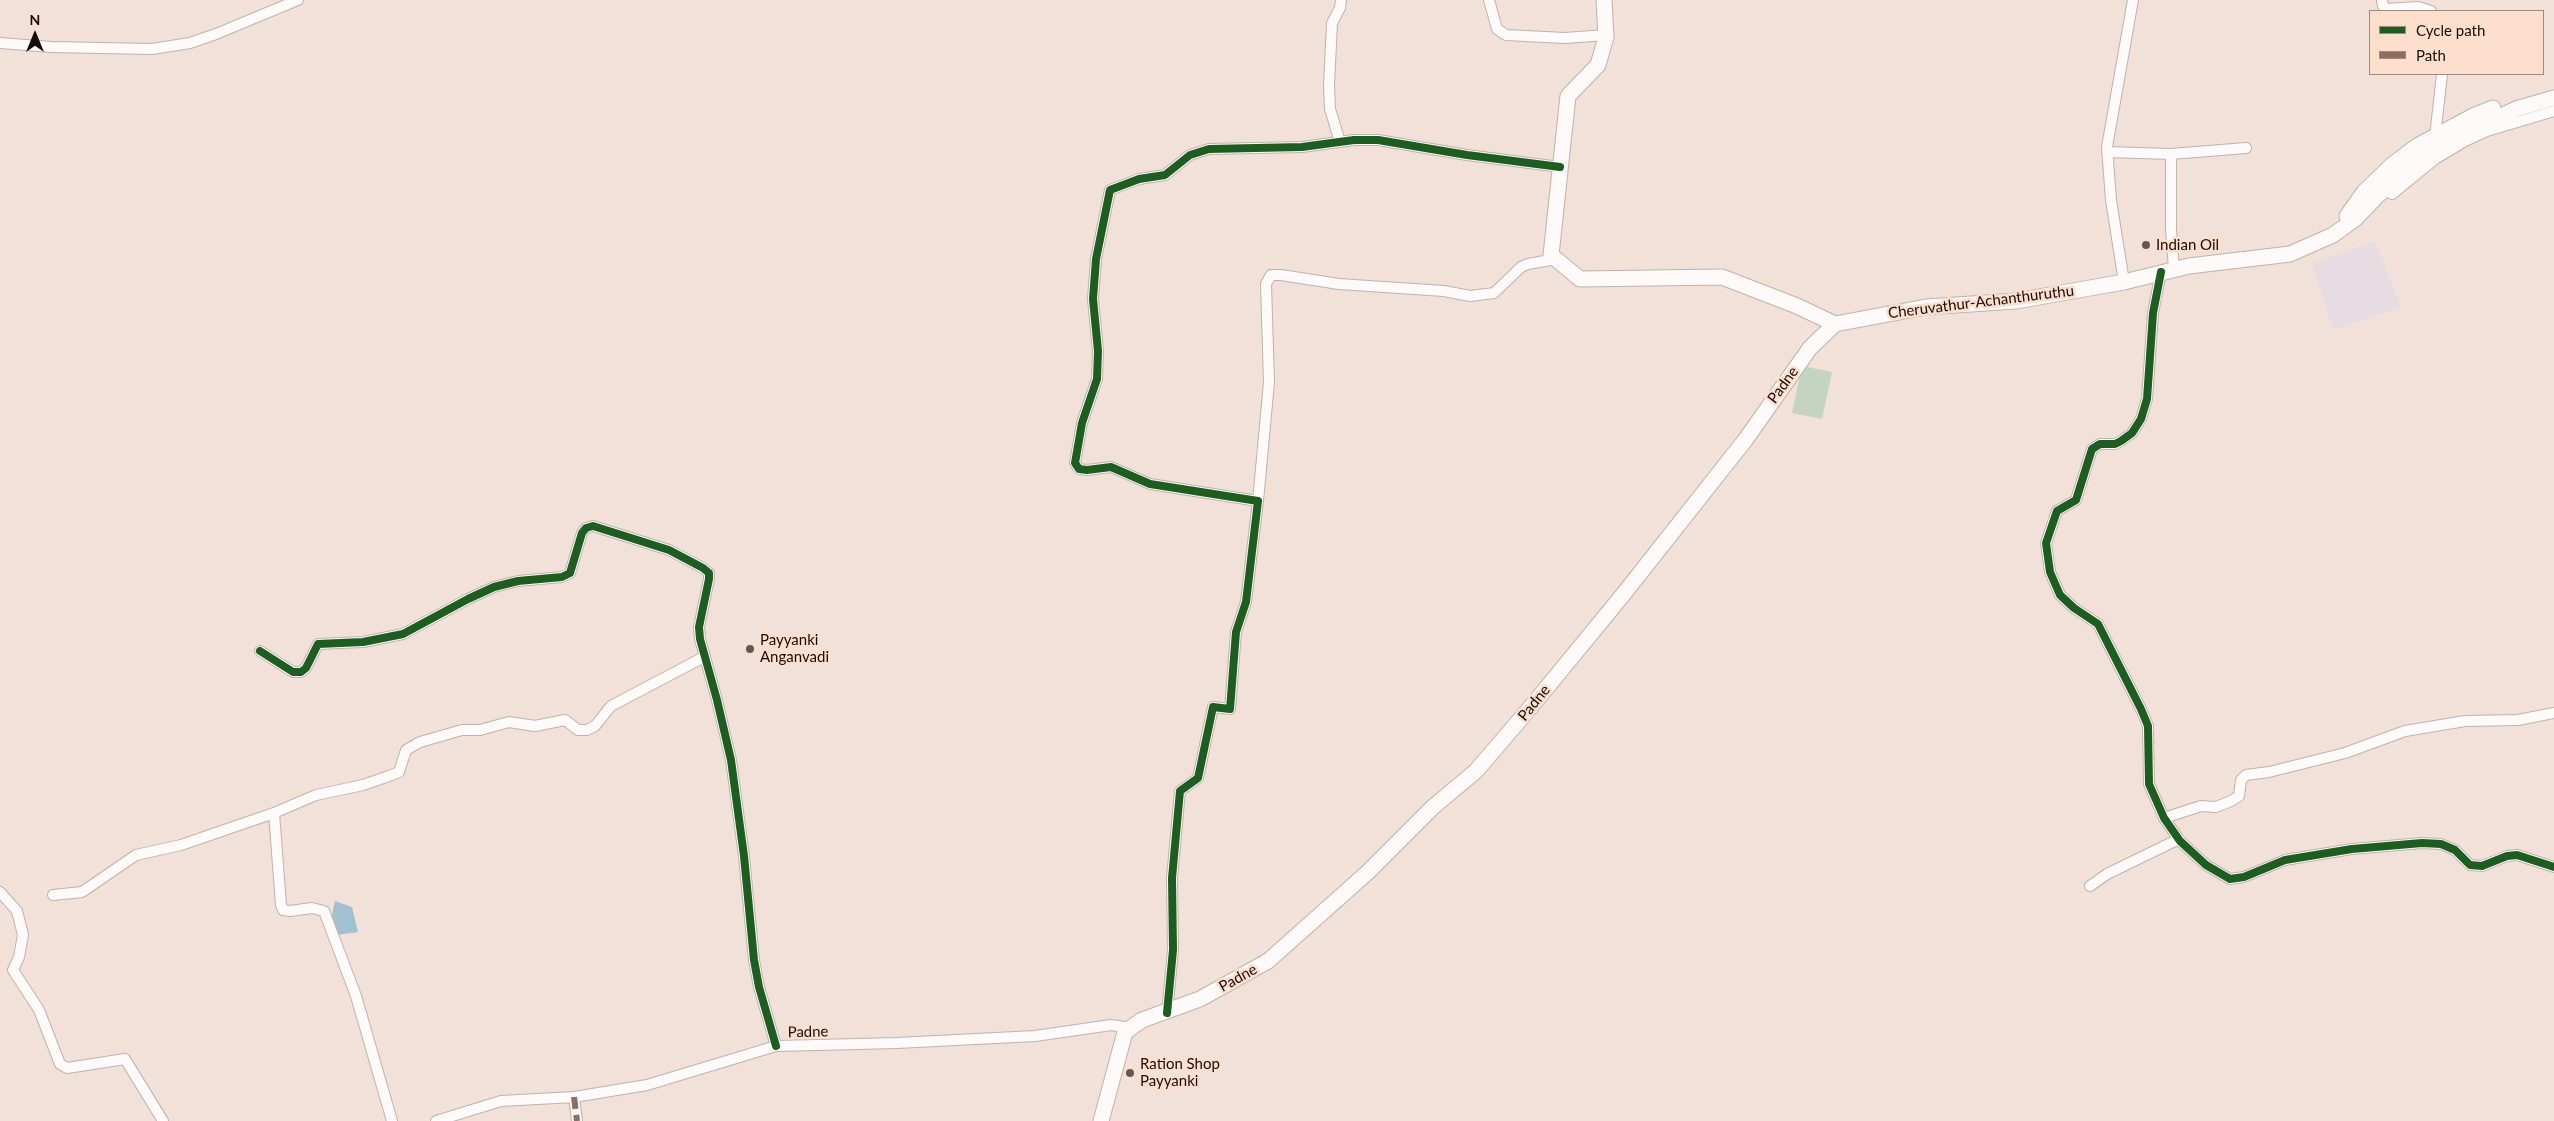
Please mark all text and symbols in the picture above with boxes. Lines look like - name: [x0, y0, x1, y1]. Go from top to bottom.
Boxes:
- north arrow: [10, 10, 60, 60]
- legend: [2369, 10, 2544, 75]
- text: N: [30, 11, 40, 28]
- text: Cycle path: [2416, 21, 2485, 39]
- text: Path: [2416, 46, 2446, 64]
- place label: Indian Oil: [2156, 236, 2219, 254]
- marker: Indian Oil: [2140, 239, 2152, 251]
- street label: Cheruvathur-Achanthuruthu: [1887, 282, 2075, 322]
- street label: Padne: [1764, 363, 1802, 407]
- place label: Payyanki Anganvadi: [760, 631, 829, 666]
- marker: Payyanki Anganvadi: [744, 643, 756, 655]
- street label: Padne: [1514, 681, 1554, 725]
- street label: Padne: [1216, 960, 1260, 996]
- street label: Padne: [787, 1023, 829, 1041]
- place label: Ration Shop Payyanki: [1140, 1055, 1220, 1090]
- marker: Ration Shop Payyanki: [1124, 1067, 1136, 1079]

